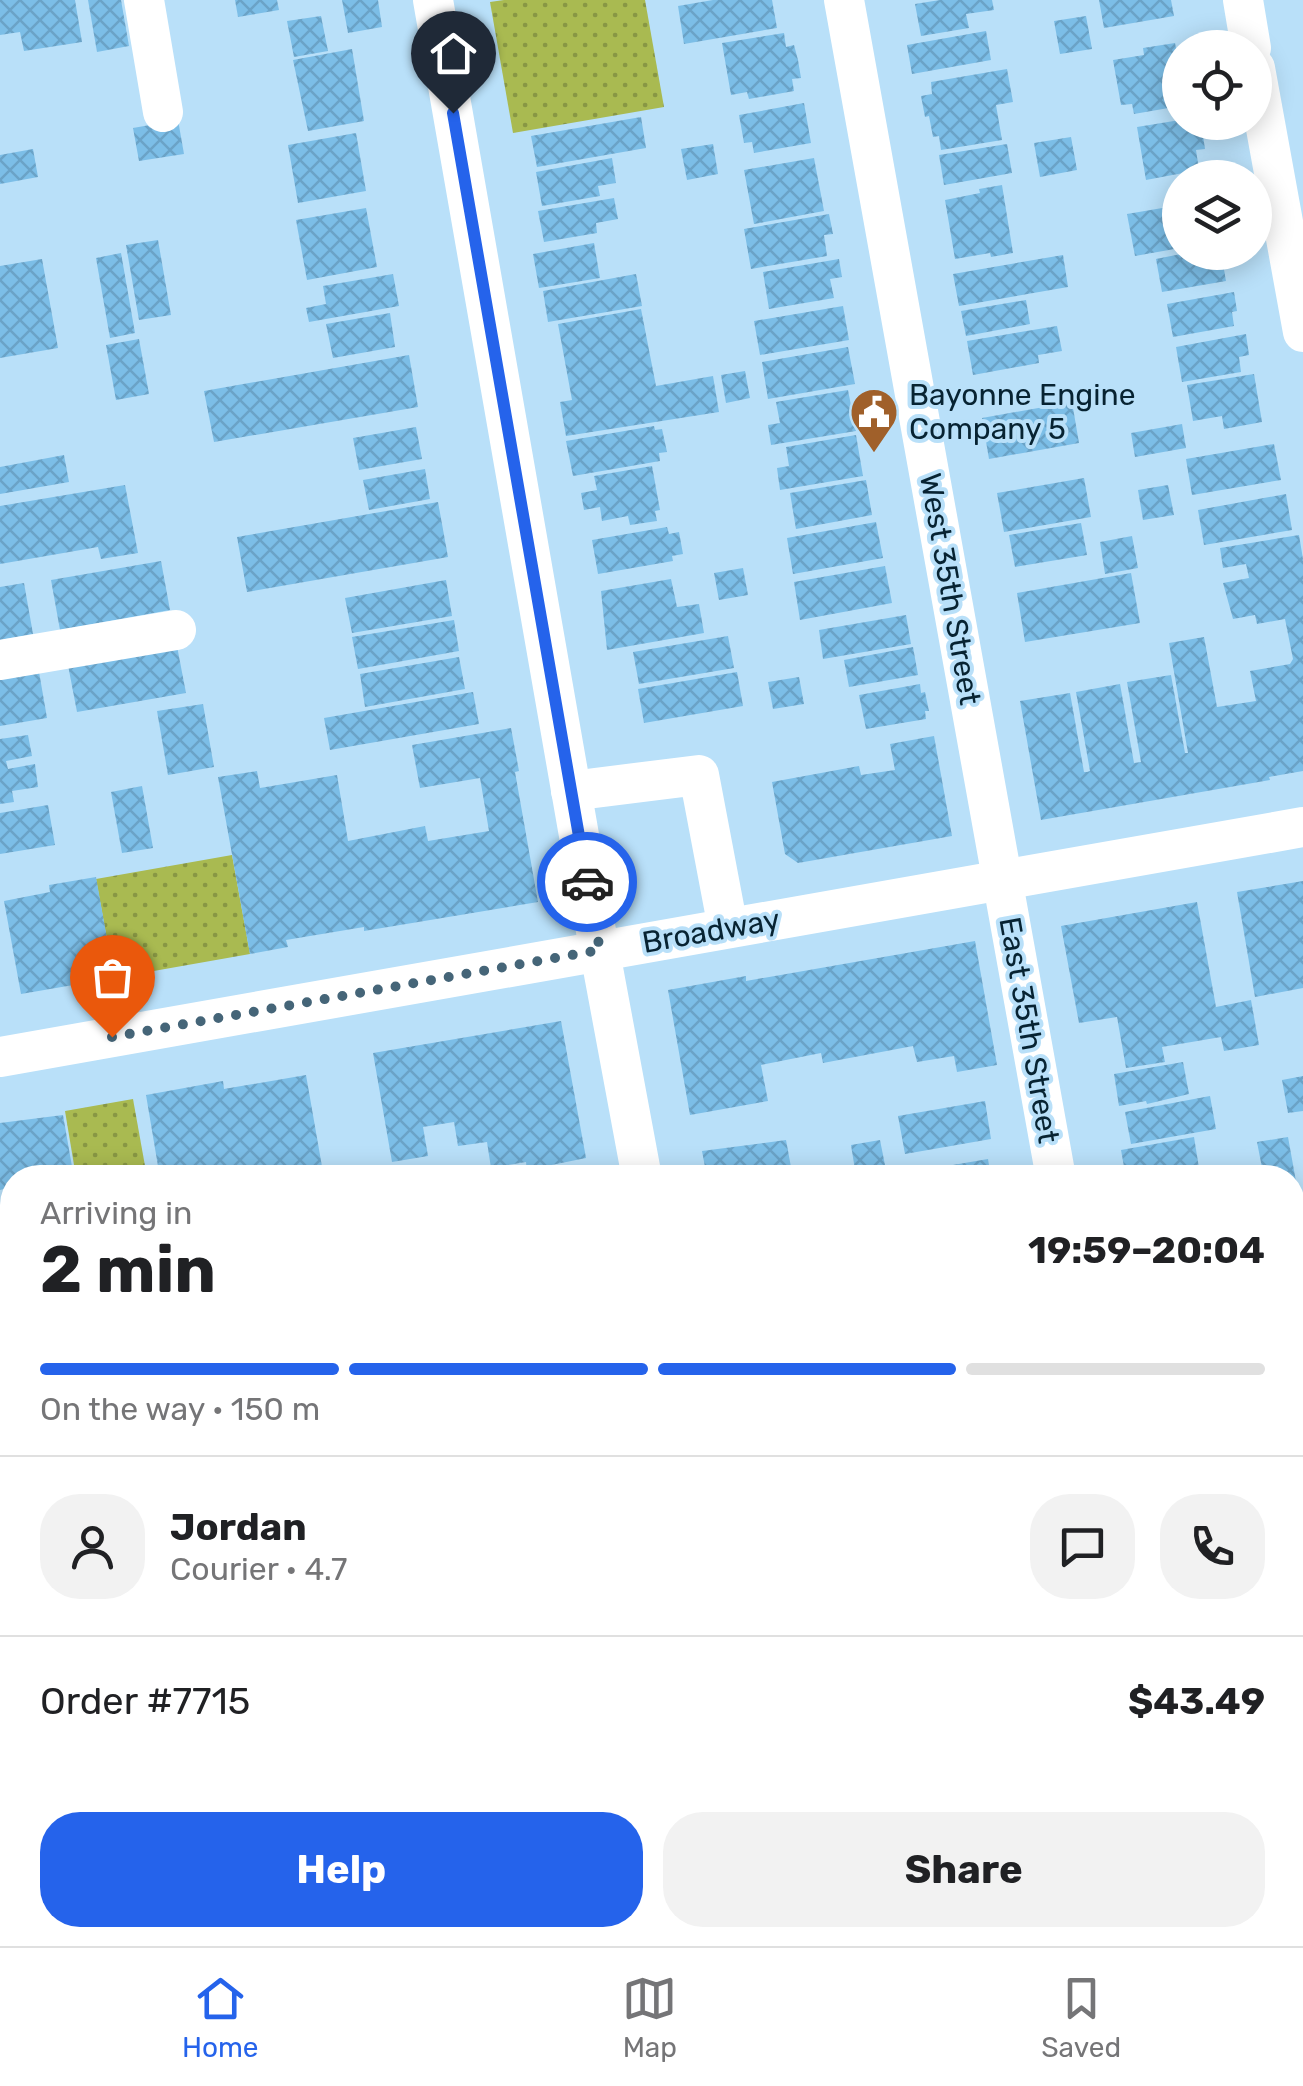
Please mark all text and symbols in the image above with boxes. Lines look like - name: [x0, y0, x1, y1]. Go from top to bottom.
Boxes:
- pin: [411, 11, 496, 114]
- icon: home: [426, 26, 481, 81]
- map controls: [1162, 30, 1272, 270]
- button: locate: [1162, 30, 1272, 140]
- button: layers: [1162, 160, 1272, 270]
- place label: Bayonne Engine Company 5: [909, 377, 1136, 447]
- public building icon: Bayonne Engine Company 5: [848, 386, 900, 454]
- street label: West 35th Street: [912, 470, 988, 708]
- courier: [537, 832, 637, 932]
- icon: car: [560, 855, 615, 910]
- street label: Broadway: [639, 901, 783, 961]
- street label: East 35th Street: [991, 914, 1067, 1146]
- pin: [70, 935, 155, 1038]
- icon: bag: [85, 950, 140, 1005]
- text: Arriving in: [40, 1194, 192, 1232]
- text: 19:59–20:04: [1028, 1227, 1265, 1273]
- text: 2 min: [40, 1231, 216, 1308]
- text: On the way · 150 m: [40, 1390, 320, 1428]
- button: person: [40, 1494, 145, 1599]
- button: chat: [1030, 1494, 1135, 1599]
- button: phone: [1160, 1494, 1265, 1599]
- text: Jordan: [170, 1504, 307, 1550]
- text: Courier · 4.7: [170, 1550, 347, 1588]
- text: Order #7715: [40, 1678, 250, 1724]
- text: $43.49: [1128, 1678, 1265, 1724]
- button: Help: [40, 1812, 643, 1927]
- button: Share: [663, 1812, 1265, 1927]
- tab: Home: [182, 1971, 259, 2064]
- tab: Map: [622, 1971, 677, 2064]
- tab: Saved: [1041, 1971, 1121, 2064]

